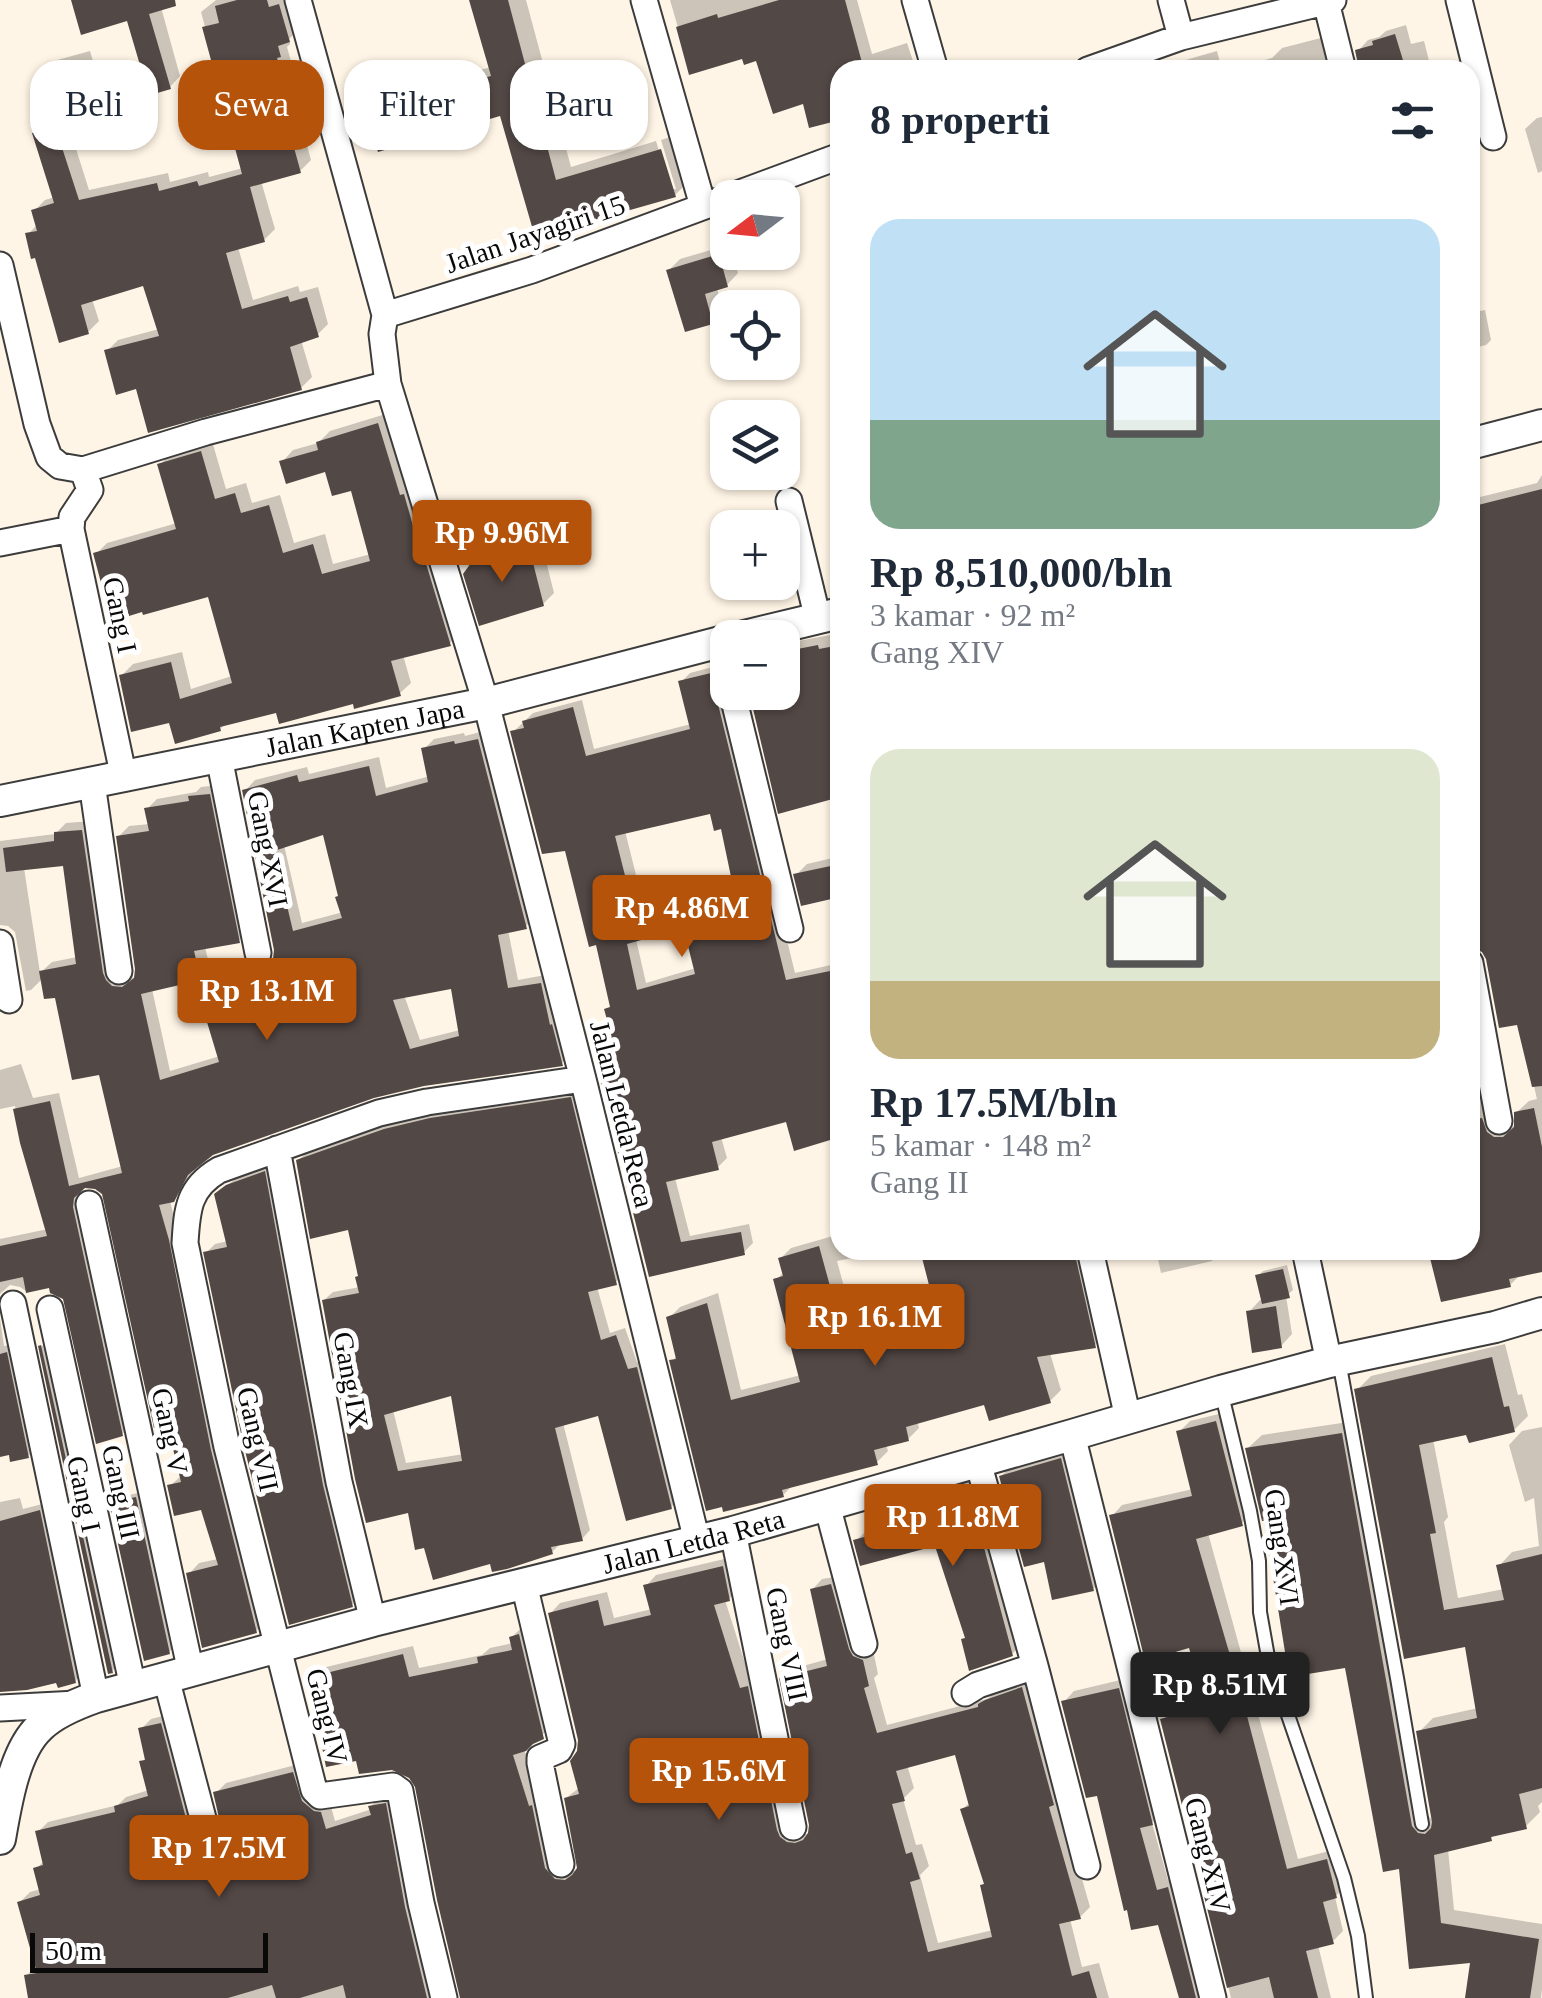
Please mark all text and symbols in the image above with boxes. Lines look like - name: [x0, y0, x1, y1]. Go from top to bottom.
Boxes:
- chip: Beli: [30, 60, 158, 150]
- chip: Sewa: [178, 60, 324, 150]
- chip: Filter: [344, 60, 490, 150]
- chip: Baru: [510, 60, 648, 150]
- icon: filters: [1385, 93, 1440, 148]
- text: 8 properti: [870, 97, 1050, 143]
- north arrow: [710, 180, 800, 270]
- map controls: [710, 180, 800, 710]
- street label: Jalan Jayagiri 15: [441, 189, 629, 279]
- icon: home: [1065, 284, 1245, 464]
- button: locate: [710, 290, 800, 380]
- button: layers: [710, 400, 800, 490]
- pin: Rp 9.96M: [399, 500, 605, 585]
- button: +: [710, 510, 800, 600]
- text: Rp 9.96M: [434, 514, 570, 550]
- text: Rp 8,510,000/bln: [870, 550, 1172, 596]
- street label: Gang I: [97, 574, 143, 656]
- text: 3 kamar · 92 m²: [870, 597, 1075, 633]
- button: −: [710, 620, 800, 710]
- text: Gang XIV: [870, 634, 1004, 670]
- street label: Jalan Kapten Japa: [262, 692, 467, 763]
- street label: Gang XVI: [242, 788, 294, 910]
- icon: home: [1065, 814, 1245, 994]
- pin: Rp 4.86M: [579, 875, 785, 960]
- text: Rp 4.86M: [614, 889, 750, 925]
- pin: Rp 13.1M: [164, 958, 370, 1043]
- text: Rp 13.1M: [199, 972, 335, 1008]
- street label: Jalan Letda Reca: [584, 1017, 660, 1211]
- text: Rp 17.5M/bln: [870, 1080, 1117, 1126]
- text: 5 kamar · 148 m²: [870, 1127, 1091, 1163]
- text: Gang II: [870, 1164, 969, 1200]
- pin: Rp 16.1M: [772, 1284, 978, 1369]
- text: Rp 16.1M: [807, 1298, 943, 1334]
- street label: Gang IX: [327, 1329, 375, 1431]
- street label: Gang VII: [231, 1384, 285, 1494]
- street label: Gang V: [146, 1385, 194, 1477]
- street label: Gang III: [96, 1442, 146, 1542]
- street label: Gang I: [61, 1453, 107, 1535]
- pin: Rp 11.8M: [850, 1484, 1056, 1569]
- street label: Gang XVI: [1258, 1487, 1306, 1607]
- text: Rp 11.8M: [886, 1498, 1020, 1534]
- street label: Jalan Letda Reta: [599, 1502, 788, 1579]
- street label: Gang VIII: [760, 1584, 814, 1704]
- pin: Rp 8.51M: [1117, 1652, 1323, 1737]
- street label: Gang IV: [300, 1665, 354, 1767]
- text: Rp 8.51M: [1152, 1666, 1288, 1702]
- pin: Rp 15.6M: [616, 1738, 822, 1823]
- text: Rp 15.6M: [651, 1752, 787, 1788]
- street label: Gang XIV: [1179, 1794, 1237, 1916]
- pin: Rp 17.5M: [116, 1815, 322, 1900]
- text: Rp 17.5M: [151, 1829, 287, 1865]
- scale bar: [30, 1928, 268, 1972]
- text: 50 m: [45, 1935, 102, 1966]

